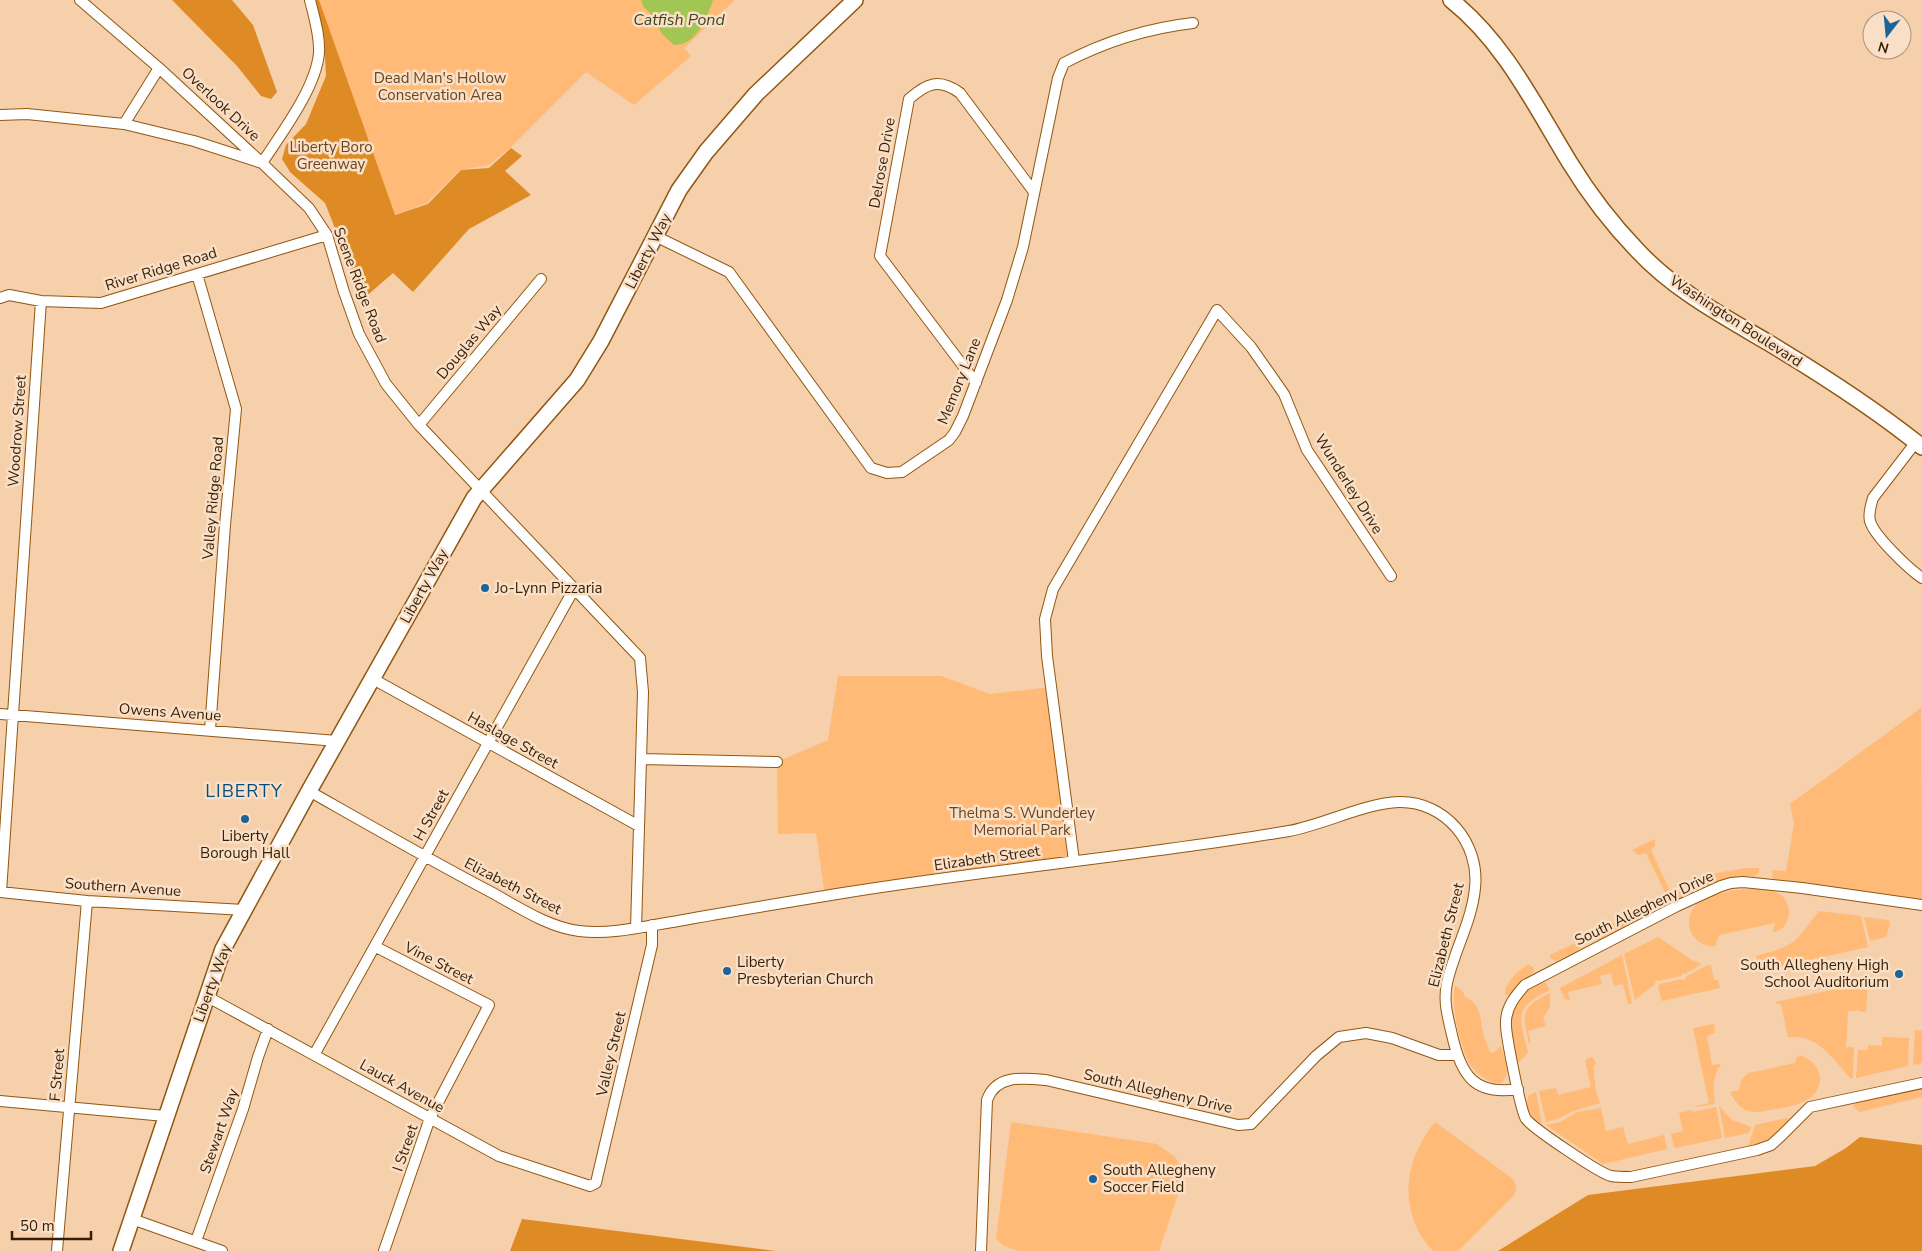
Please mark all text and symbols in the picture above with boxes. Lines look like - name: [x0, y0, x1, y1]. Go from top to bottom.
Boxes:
- water label: Catfish Pond: [633, 9, 725, 31]
- north arrow: [1862, 10, 1912, 60]
- text: N: [1876, 36, 1891, 58]
- street label: Overlook Drive: [177, 62, 265, 146]
- park label: Dead Man's Hollow Conservation Area: [374, 68, 507, 105]
- street label: Delrose Drive: [864, 116, 900, 210]
- park label: Liberty Boro Greenway: [289, 137, 373, 174]
- street label: Liberty Way: [620, 210, 676, 292]
- street label: Scene Ridge Road: [329, 224, 391, 346]
- street label: River Ridge Road: [103, 242, 219, 296]
- street label: Washington Boulevard: [1666, 270, 1806, 372]
- street label: Douglas Way: [432, 300, 506, 383]
- street label: Memory Lane: [933, 335, 986, 427]
- street label: Woodrow Street: [3, 374, 31, 488]
- street label: Wunderley Drive: [1310, 430, 1388, 538]
- street label: Valley Ridge Road: [198, 436, 228, 561]
- street label: Liberty Way: [395, 545, 453, 627]
- place label: Jo-Lynn Pizzaria: [494, 578, 602, 598]
- marker: Jo-Lynn Pizzaria: [479, 582, 491, 594]
- street label: Owens Avenue: [118, 698, 222, 726]
- street label: Haslage Street: [464, 707, 562, 773]
- district label: LIBERTY: [205, 779, 283, 803]
- street label: H Street: [409, 785, 454, 844]
- park label: Thelma S. Wunderley Memorial Park: [949, 803, 1095, 840]
- marker: Liberty Borough Hall: [239, 813, 251, 825]
- place label: Liberty Borough Hall: [200, 826, 291, 863]
- street label: Elizabeth Street: [933, 841, 1042, 875]
- street label: Elizabeth Street: [461, 853, 566, 919]
- street label: South Allegheny Drive: [1571, 866, 1717, 950]
- street label: Southern Avenue: [64, 873, 182, 901]
- street label: Elizabeth Street: [1423, 880, 1469, 989]
- street label: Vine Street: [400, 937, 478, 989]
- street label: Liberty Way: [189, 941, 236, 1025]
- place label: Liberty Presbyterian Church: [737, 952, 873, 989]
- place label: South Allegheny High School Auditorium: [1740, 955, 1889, 992]
- marker: Liberty Presbyterian Church: [721, 965, 733, 977]
- marker: South Allegheny High School Auditorium: [1893, 968, 1905, 980]
- street label: Valley Street: [591, 1009, 631, 1099]
- street label: F Street: [45, 1047, 69, 1102]
- street label: Lauck Avenue: [356, 1055, 448, 1118]
- street label: South Allegheny Drive: [1082, 1064, 1234, 1118]
- street label: Stewart Way: [195, 1086, 243, 1176]
- street label: I Street: [388, 1121, 423, 1174]
- place label: South Allegheny Soccer Field: [1103, 1160, 1216, 1197]
- marker: South Allegheny Soccer Field: [1087, 1173, 1099, 1185]
- scale bar: [12, 1208, 91, 1240]
- text: 50 m: [20, 1216, 55, 1236]

